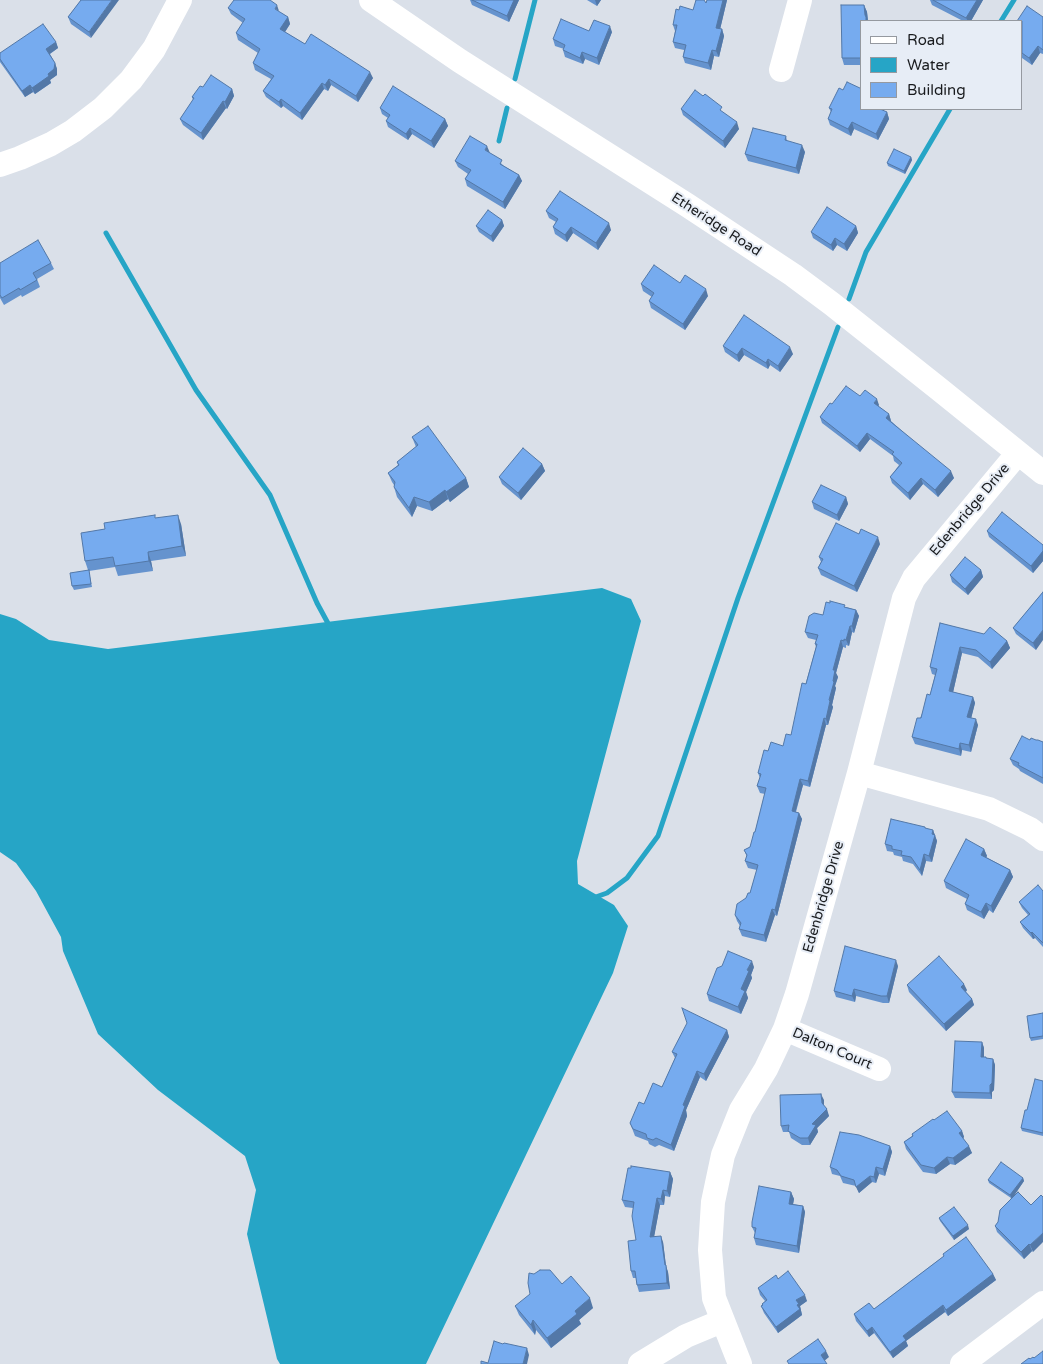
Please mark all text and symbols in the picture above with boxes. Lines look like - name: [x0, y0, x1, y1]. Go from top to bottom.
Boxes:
- legend: [860, 20, 1023, 110]
- text: Road: [907, 31, 945, 49]
- text: Water: [907, 56, 950, 74]
- text: Building: [907, 81, 966, 99]
- street label: Etheridge Road: [668, 190, 764, 260]
- street label: Edenbridge Drive: [926, 460, 1014, 560]
- street label: Edenbridge Drive: [800, 839, 848, 955]
- street label: Dalton Court: [790, 1025, 874, 1073]

